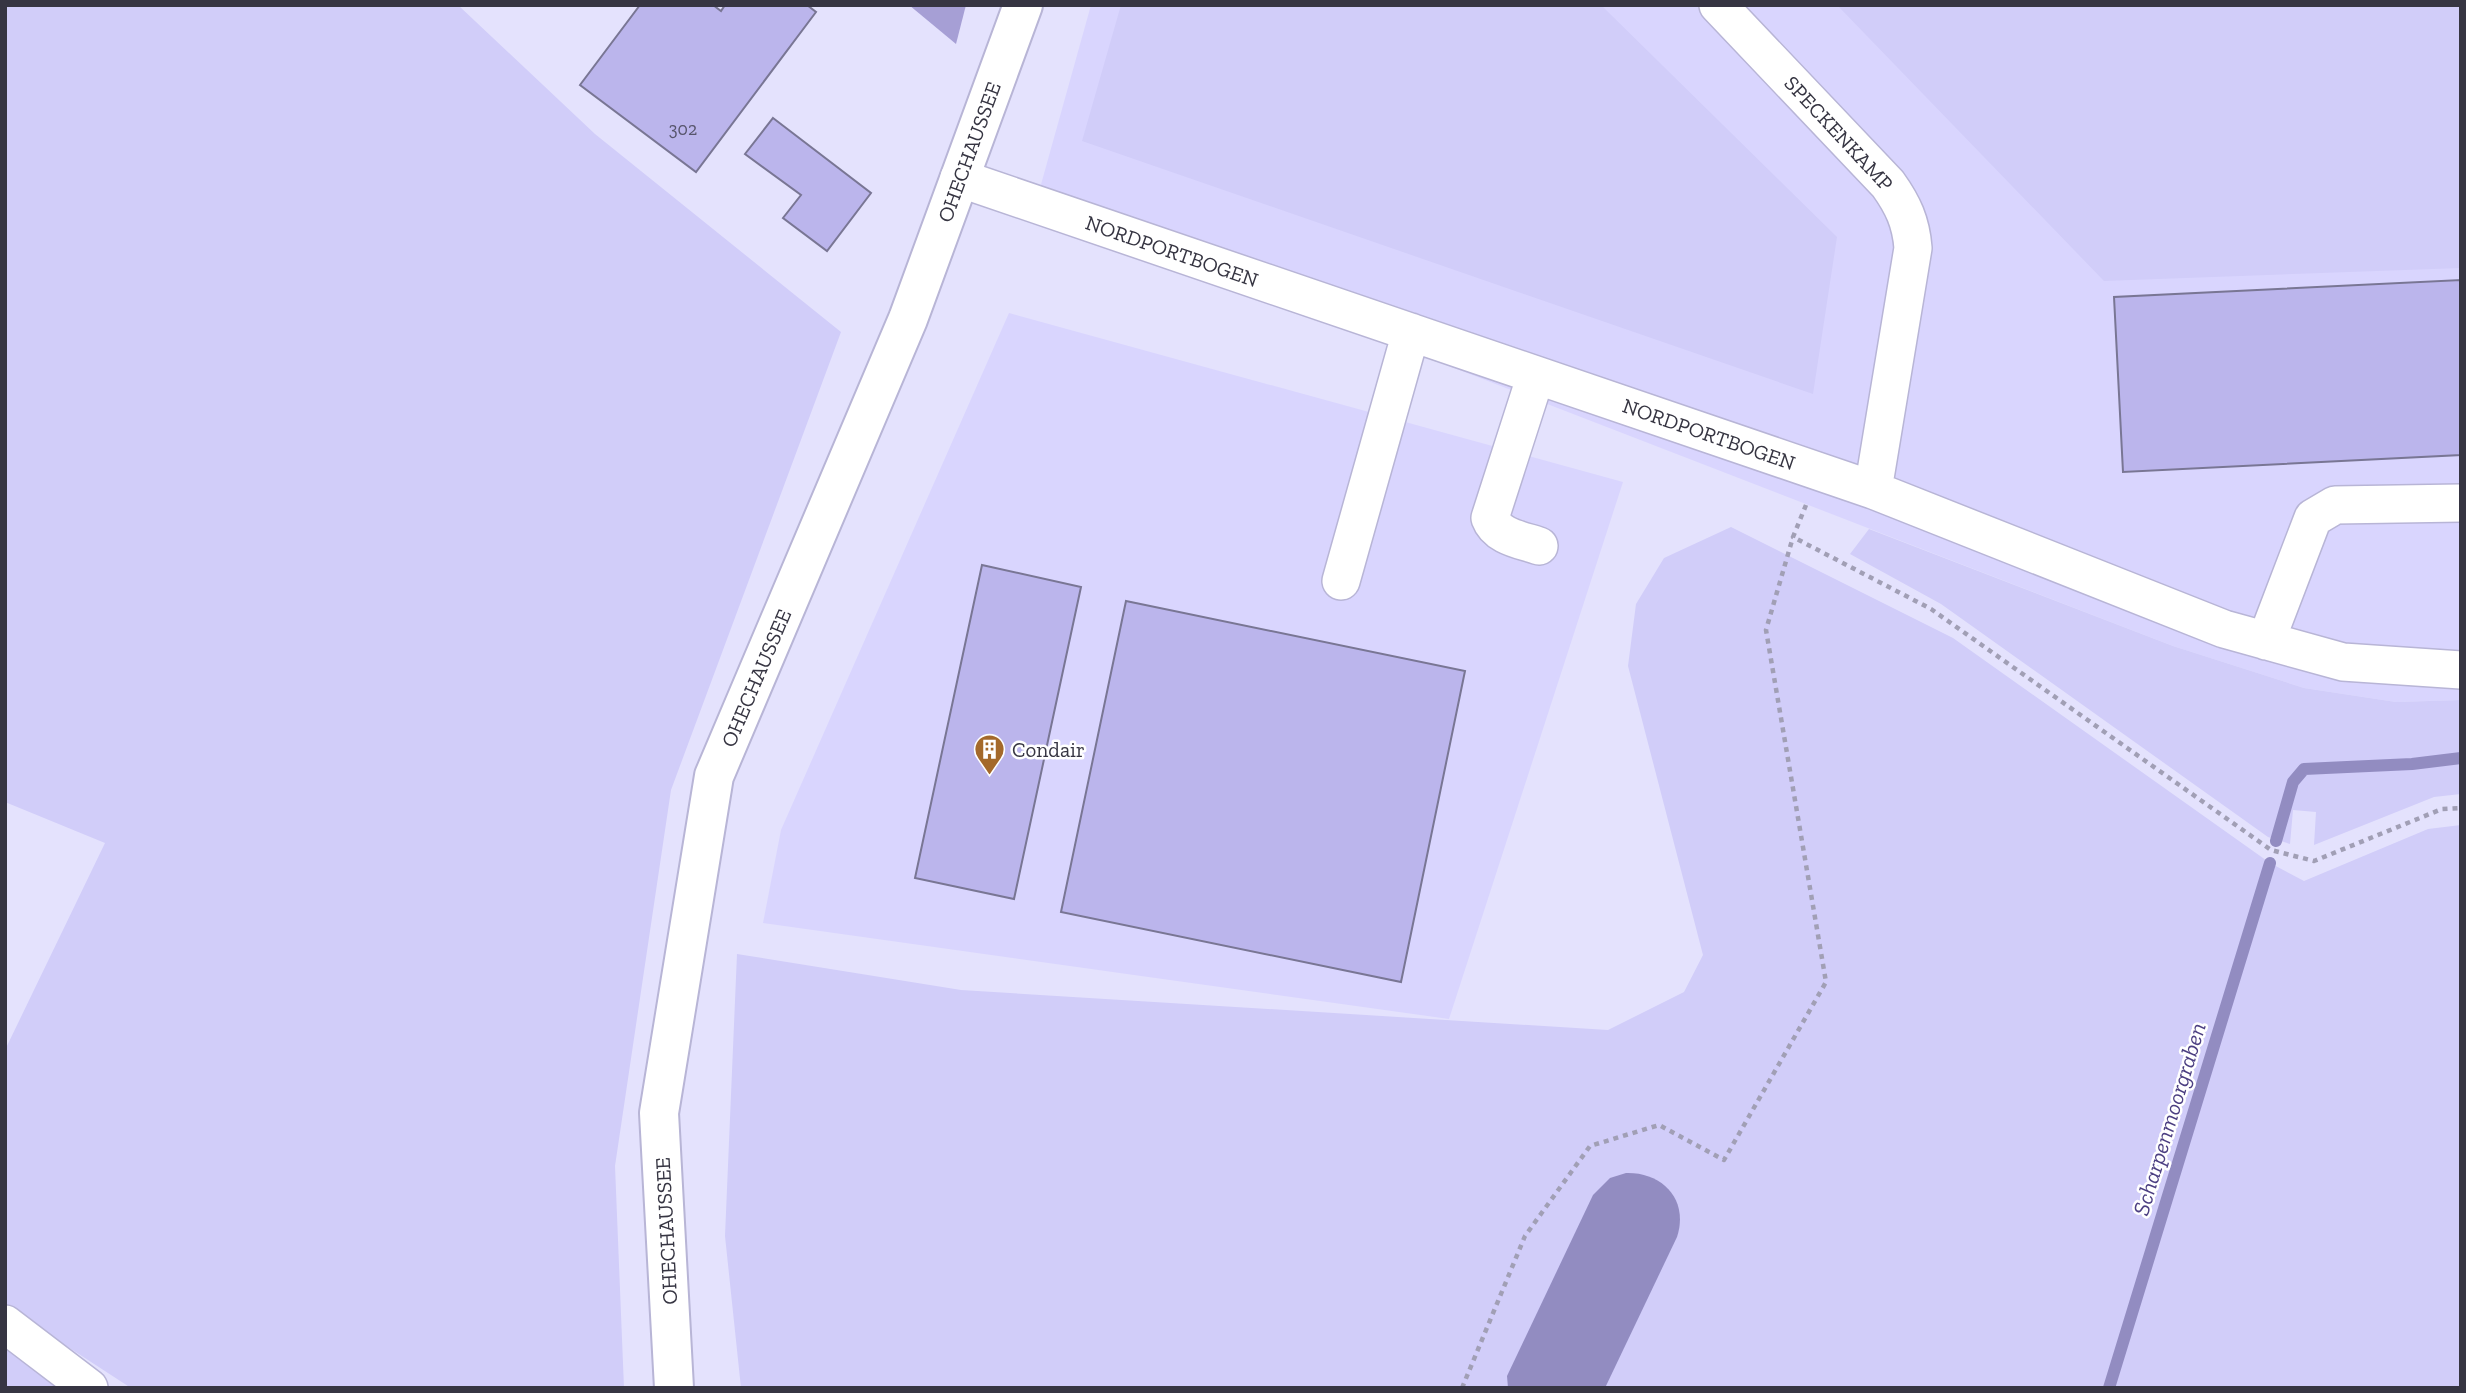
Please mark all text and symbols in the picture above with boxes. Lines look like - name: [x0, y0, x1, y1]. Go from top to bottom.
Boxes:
- street label: SPECKENKAMP: [1779, 70, 1899, 196]
- street label: OHECHAUSSEE: [932, 78, 1006, 226]
- house number: 302: [669, 118, 697, 140]
- street label: NORDPORTBOGEN: [1082, 210, 1262, 292]
- street label: NORDPORTBOGEN: [1619, 393, 1799, 475]
- street label: OHECHAUSSEE: [716, 605, 796, 751]
- building icon: Condair: [972, 732, 1006, 776]
- place label: Condair: [1012, 737, 1085, 762]
- water label: Scharpenmoorgraben: [2126, 1019, 2212, 1219]
- street label: OHECHAUSSEE: [650, 1157, 682, 1305]

